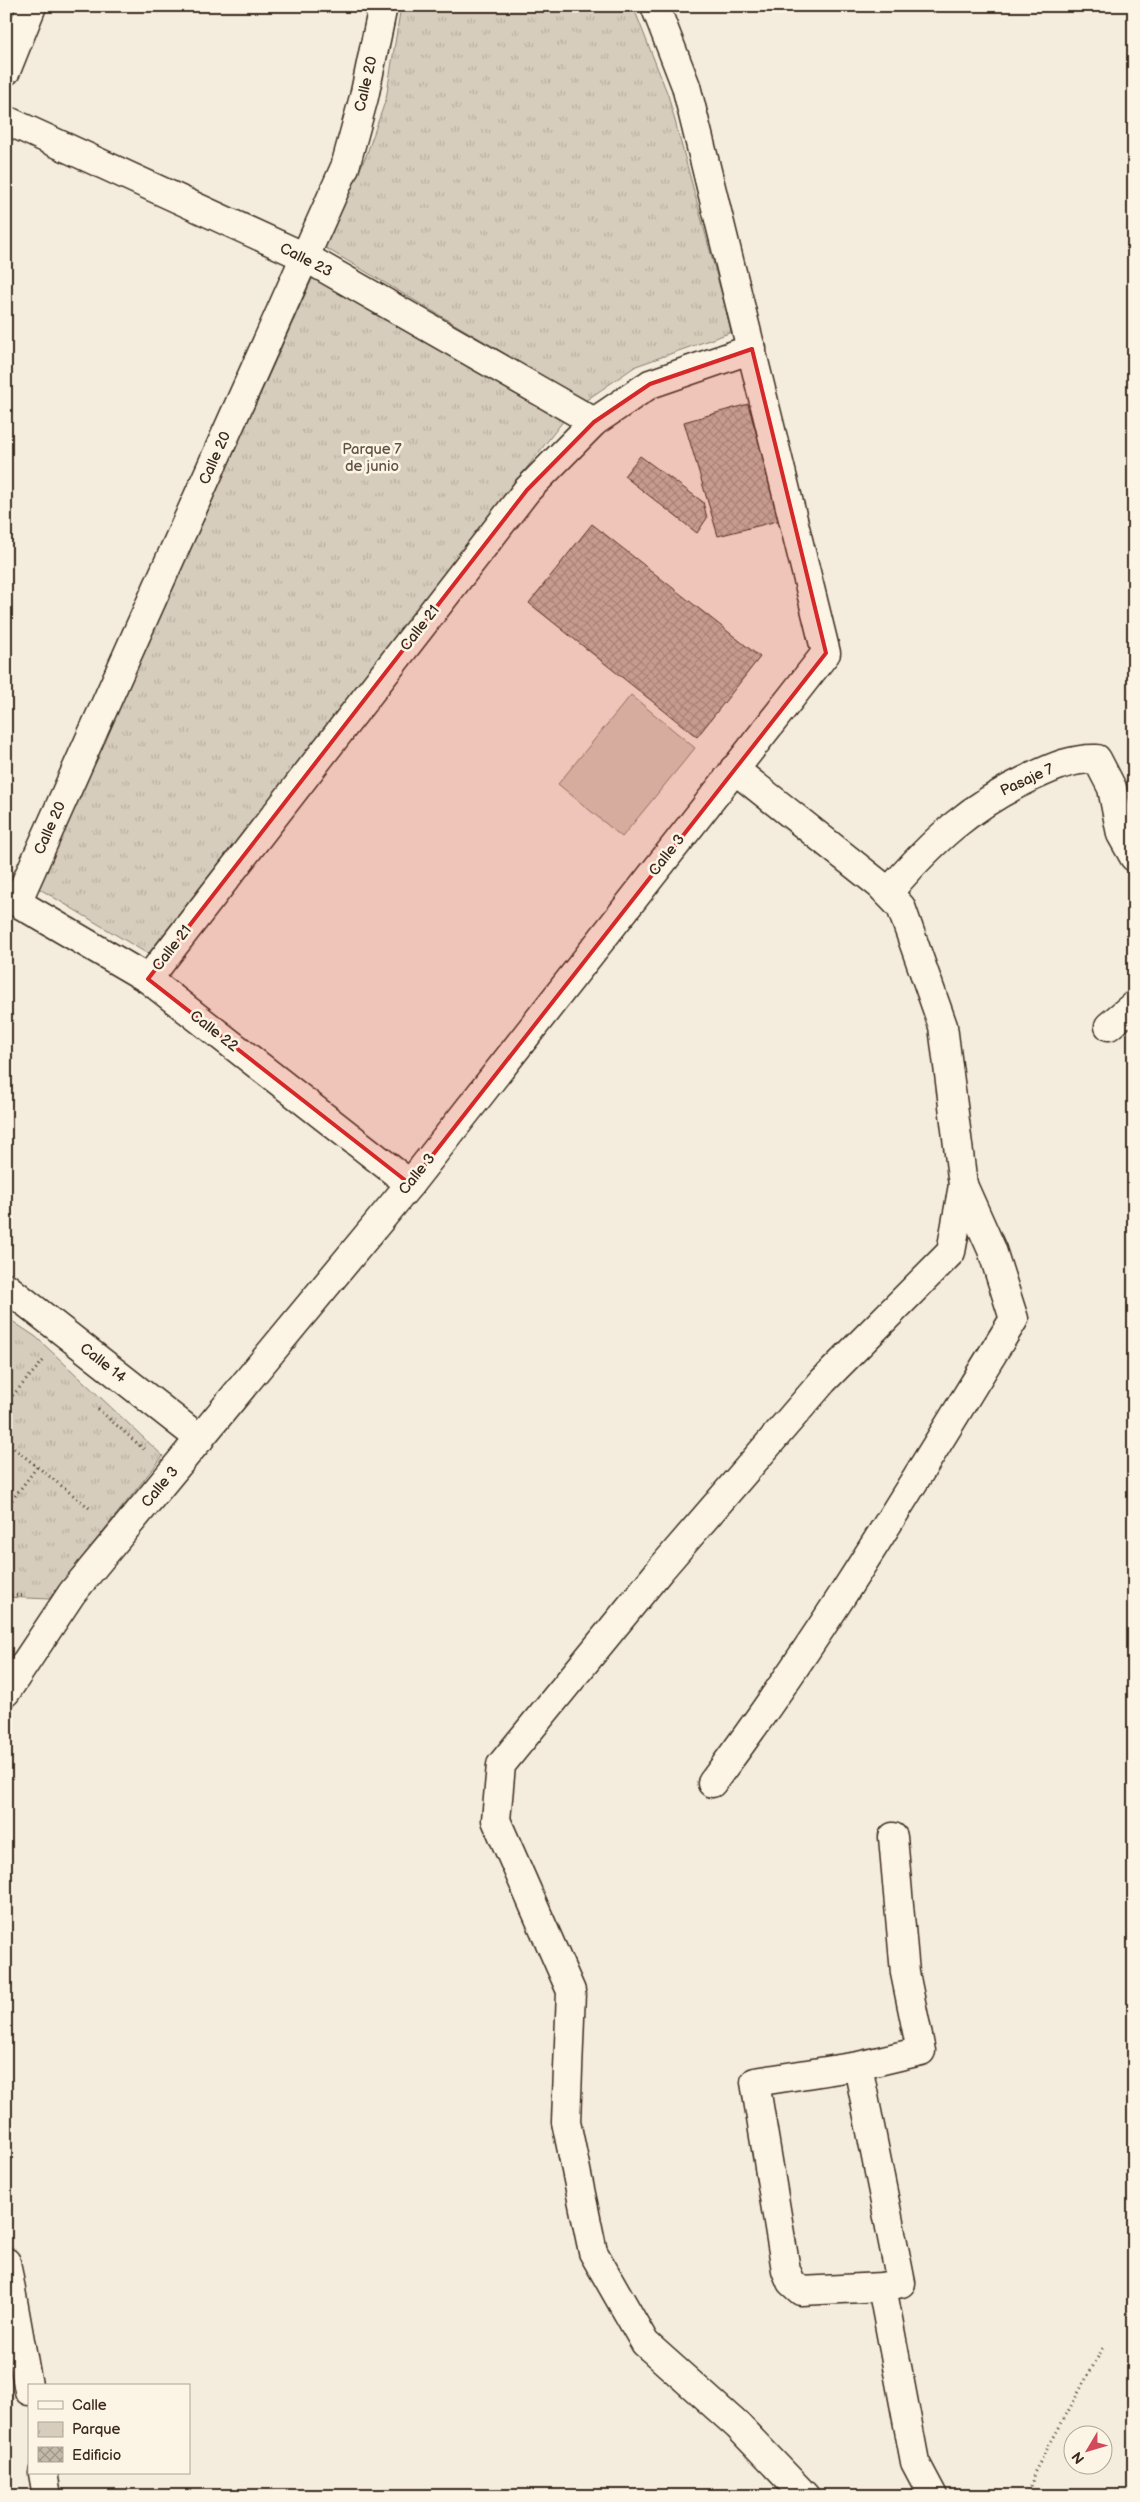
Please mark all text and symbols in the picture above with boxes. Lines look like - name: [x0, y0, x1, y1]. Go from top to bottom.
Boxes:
- street label: Calle 20: [350, 54, 382, 114]
- street label: Calle 23: [277, 239, 335, 281]
- street label: Calle 20: [195, 428, 235, 488]
- park label: Parque 7 de junio: [342, 440, 402, 476]
- street label: Calle 21: [396, 601, 444, 655]
- street label: Pasaje 7: [997, 759, 1057, 801]
- street label: Calle 20: [30, 798, 70, 858]
- street label: Calle 3: [645, 830, 689, 880]
- street label: Calle 21: [148, 921, 196, 975]
- street label: Calle 22: [186, 1006, 242, 1056]
- street label: Calle 3: [395, 1149, 439, 1199]
- street label: Calle 14: [76, 1339, 130, 1387]
- street label: Calle 3: [137, 1463, 183, 1511]
- legend: [28, 2384, 190, 2474]
- text: Calle: [72, 2396, 107, 2415]
- text: Parque: [72, 2420, 121, 2439]
- north arrow: [1062, 2424, 1112, 2474]
- text: Edificio: [72, 2446, 121, 2465]
- text: N: [1068, 2448, 1088, 2467]

